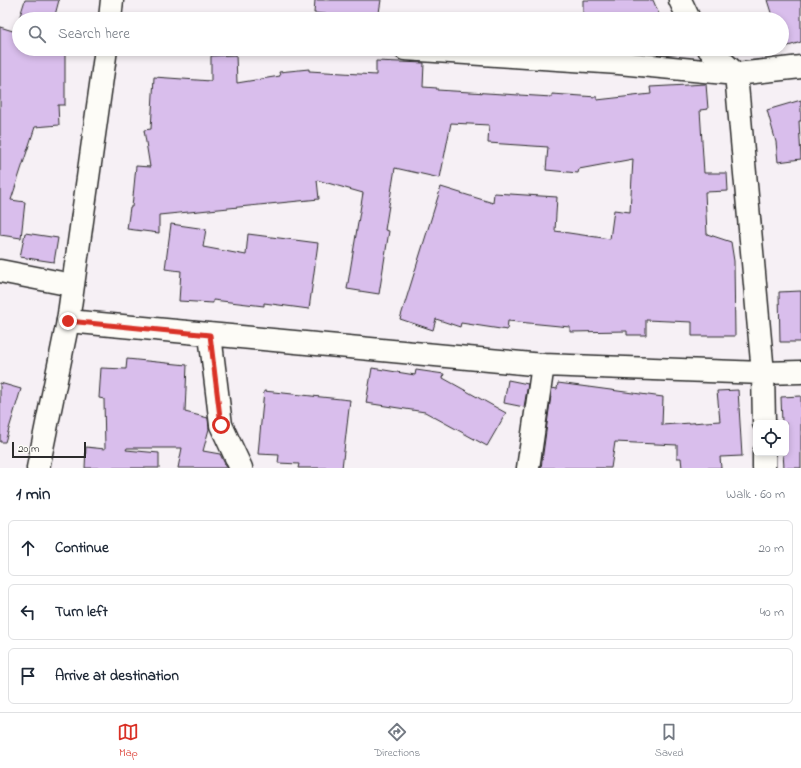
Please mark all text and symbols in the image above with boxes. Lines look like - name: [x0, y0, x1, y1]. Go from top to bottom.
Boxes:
- search box: [12, 12, 789, 56]
- icon: search: [26, 23, 48, 45]
- text: Search here: [58, 23, 130, 45]
- route end: [59, 312, 77, 330]
- route start: [212, 416, 230, 434]
- map controls: [753, 420, 789, 456]
- button: locate: [753, 420, 789, 456]
- scale bar: [12, 440, 86, 459]
- text: 20 m: [18, 441, 40, 457]
- text: 1 min: [16, 482, 50, 507]
- text: Walk · 60 m: [726, 485, 785, 504]
- icon: ahead: [17, 537, 39, 559]
- text: Continue: [55, 537, 109, 559]
- text: 20 m: [759, 539, 784, 558]
- icon: left: [17, 601, 39, 623]
- text: Turn left: [55, 601, 108, 623]
- text: 40 m: [760, 603, 784, 622]
- icon: arrive: [17, 665, 39, 687]
- text: Arrive at destination: [55, 665, 179, 687]
- tab: Map: [117, 721, 139, 761]
- tab: Directions: [374, 721, 420, 761]
- tab: Saved: [655, 721, 684, 761]

